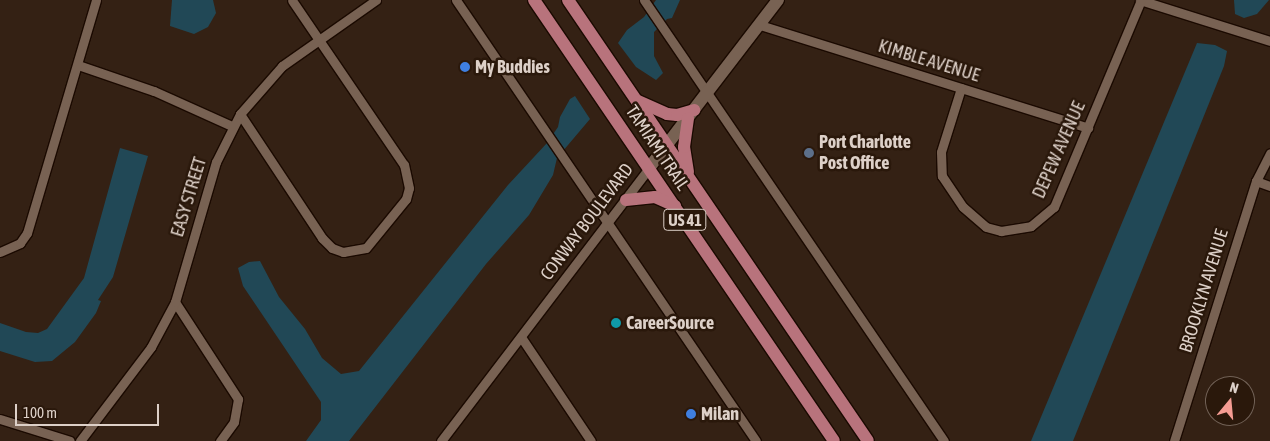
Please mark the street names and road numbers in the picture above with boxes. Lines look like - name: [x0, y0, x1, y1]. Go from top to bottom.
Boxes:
- street label: KIMBLE AVENUE: [876, 35, 982, 87]
- street label: DEPEW AVENUE: [1028, 98, 1090, 202]
- street label: TAMIAMI TRAIL: [621, 101, 693, 195]
- street label: EASY STREET: [167, 155, 211, 239]
- street label: CONWAY BOULEVARD: [536, 159, 638, 285]
- road number: US 41: [662, 206, 708, 234]
- street label: BROOKLYN AVENUE: [1175, 227, 1233, 355]

